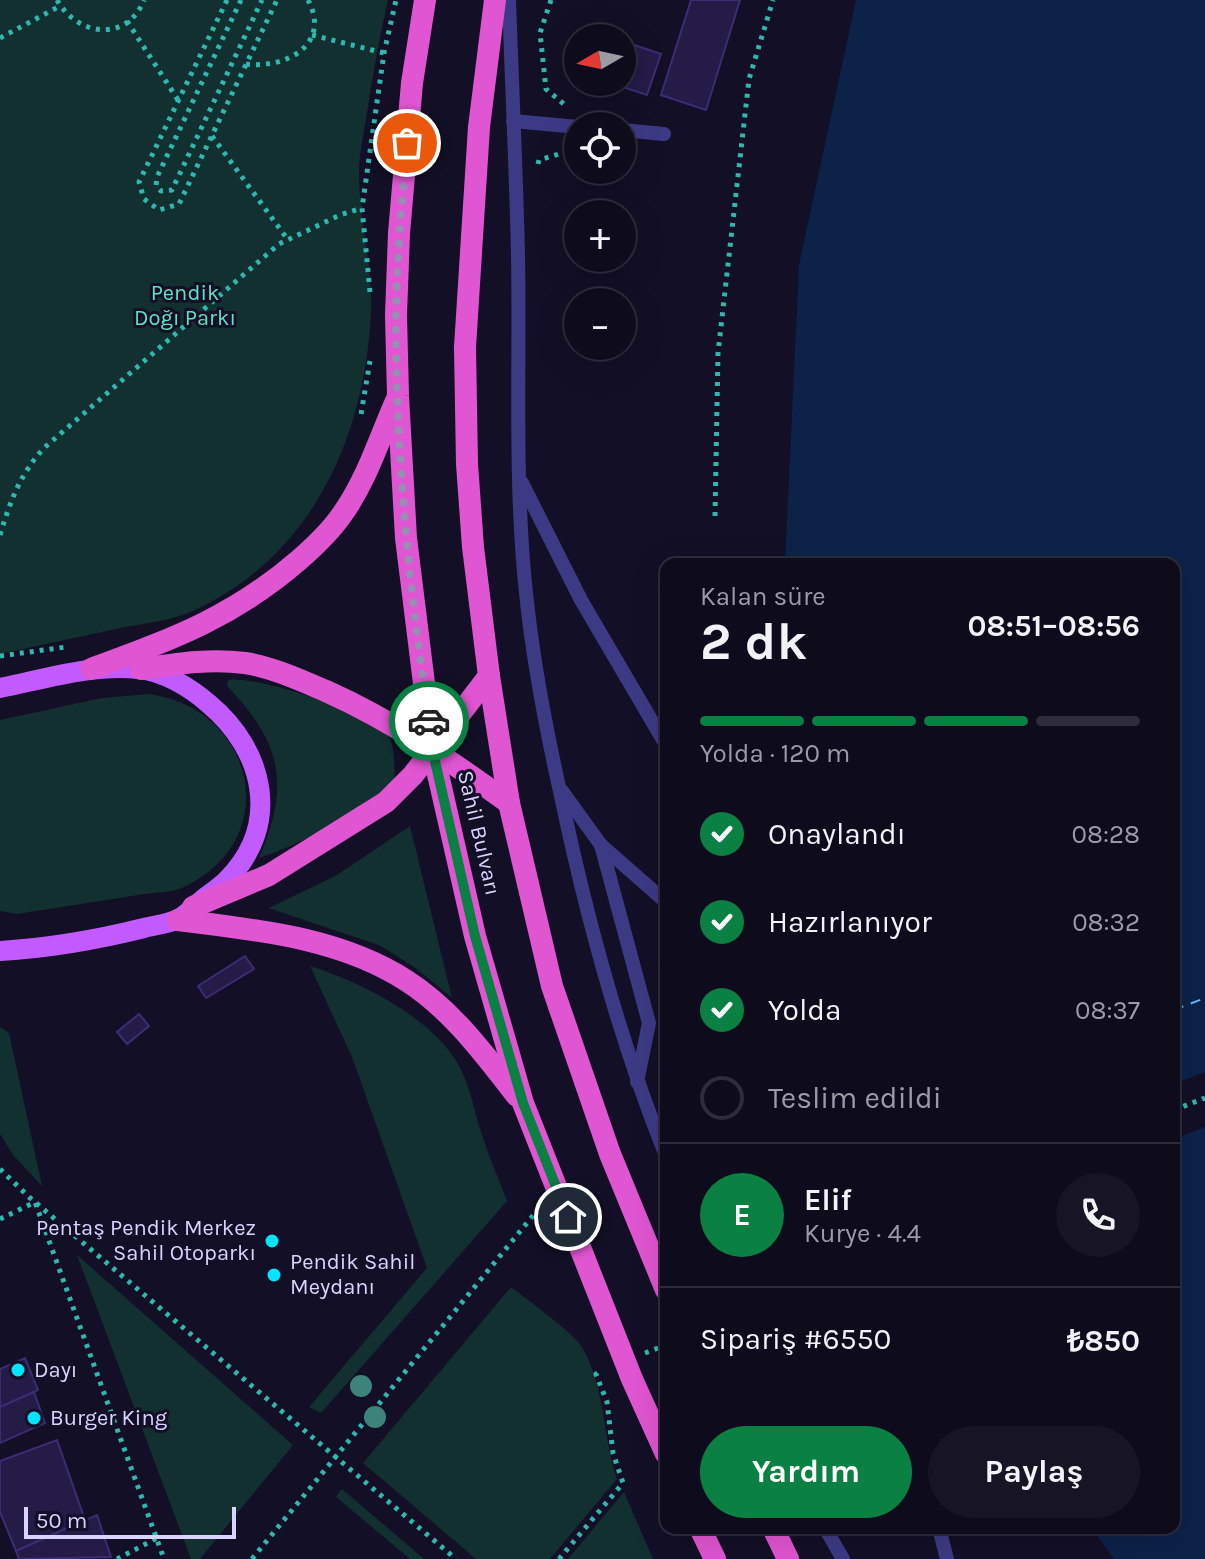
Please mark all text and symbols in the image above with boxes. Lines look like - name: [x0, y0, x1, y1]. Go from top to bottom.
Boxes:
- north arrow: [564, 24, 636, 96]
- map controls: [564, 24, 636, 360]
- pin: [373, 109, 441, 177]
- button: locate: [564, 112, 636, 184]
- icon: bag: [385, 121, 429, 165]
- button: +: [564, 200, 636, 272]
- park label: Pendik Doğı Parkı: [134, 280, 236, 331]
- button: −: [564, 288, 636, 360]
- text: Kalan süre: [700, 581, 826, 612]
- text: 08:51–08:56: [968, 608, 1140, 644]
- text: 2 dk: [700, 611, 807, 672]
- courier: [389, 681, 469, 761]
- icon: car: [407, 699, 451, 743]
- text: Yolda · 120 m: [700, 738, 850, 769]
- street label: Sahil Bulvarı: [452, 768, 506, 898]
- icon: check: [700, 812, 744, 856]
- text: Onaylandı: [768, 816, 906, 852]
- text: 08:28: [1072, 819, 1140, 850]
- icon: check: [700, 900, 744, 944]
- text: Hazırlanıyor: [768, 904, 932, 940]
- text: 08:32: [1072, 907, 1140, 938]
- icon: check: [700, 988, 744, 1032]
- text: Yolda: [768, 992, 842, 1028]
- text: 08:37: [1075, 995, 1140, 1026]
- text: Teslim edildi: [768, 1080, 942, 1116]
- button: phone: [1056, 1173, 1140, 1257]
- text: Elif: [804, 1182, 852, 1218]
- pin: [534, 1183, 602, 1251]
- icon: home: [546, 1195, 590, 1239]
- text: E: [733, 1197, 751, 1233]
- place label: Pentaş Pendik Merkez Sahil Otoparkı: [36, 1215, 256, 1266]
- text: Kurye · 4.4: [804, 1218, 921, 1249]
- marker: Pentaş Pendik Merkez Sahil Otoparkı: [263, 1232, 281, 1250]
- place label: Pendik Sahil Meydanı: [290, 1249, 415, 1300]
- marker: Pendik Sahil Meydanı: [265, 1266, 283, 1284]
- text: Sipariş #6550: [700, 1321, 891, 1357]
- text: ₺850: [1067, 1323, 1140, 1359]
- place label: Dayı: [34, 1357, 77, 1383]
- marker: Dayı: [9, 1361, 27, 1379]
- place label: Burger King: [50, 1405, 168, 1431]
- marker: Burger King: [25, 1409, 43, 1427]
- button: Yardım: [700, 1426, 912, 1518]
- button: Paylaş: [928, 1426, 1140, 1518]
- scale bar: [24, 1503, 236, 1539]
- text: 50 m: [36, 1508, 87, 1534]

